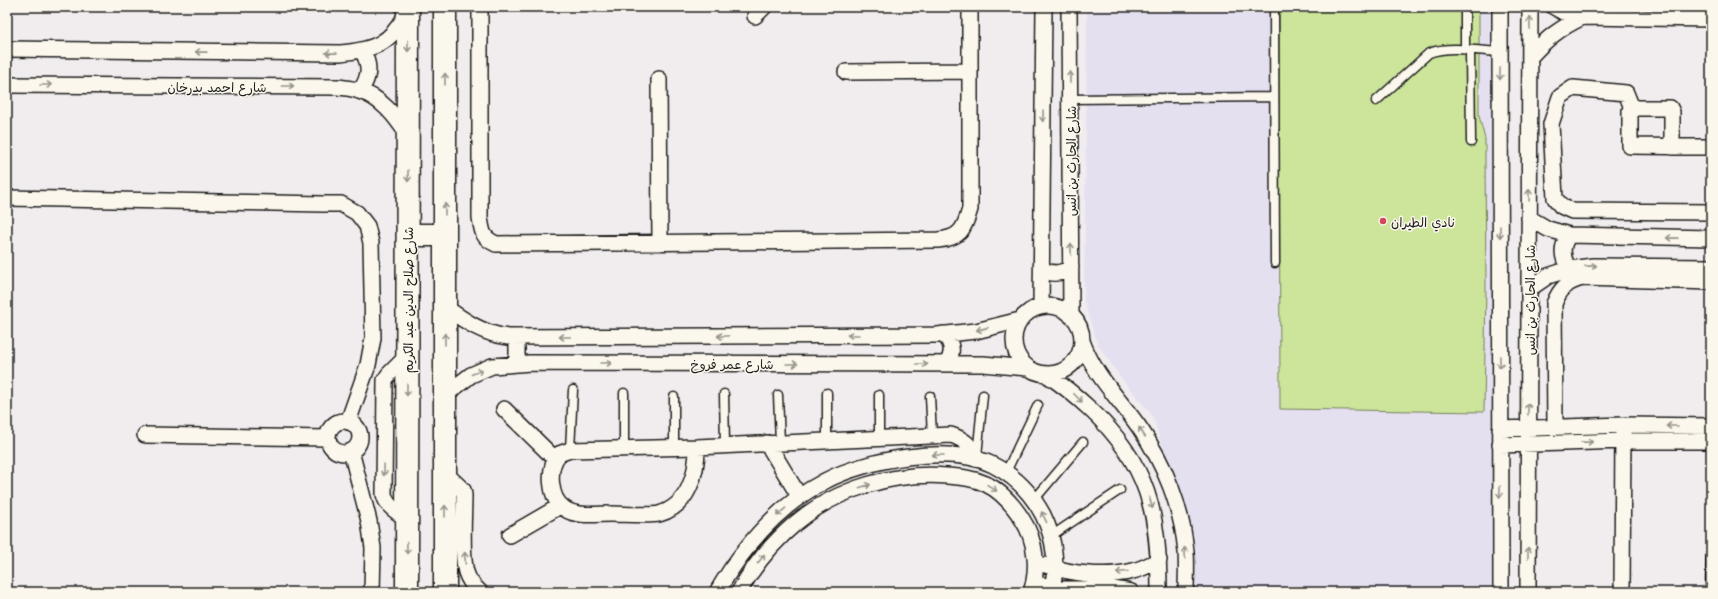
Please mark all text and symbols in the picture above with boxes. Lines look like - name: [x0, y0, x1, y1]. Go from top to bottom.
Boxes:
- one-way arrow: [1526, 17, 1534, 30]
- one-way arrow: [404, 39, 412, 52]
- one-way arrow: [195, 48, 208, 56]
- one-way arrow: [325, 49, 338, 57]
- one-way arrow: [1496, 67, 1504, 80]
- one-way arrow: [1066, 71, 1074, 84]
- one-way arrow: [441, 73, 449, 86]
- street label: شارع احمد بدرخان: [167, 78, 267, 97]
- one-way arrow: [39, 81, 52, 89]
- one-way arrow: [281, 82, 294, 90]
- street label: شارع الحارث بن انس: [1062, 106, 1081, 216]
- one-way arrow: [1039, 109, 1047, 122]
- one-way arrow: [404, 169, 412, 182]
- one-way arrow: [1525, 189, 1533, 202]
- one-way arrow: [441, 203, 449, 216]
- place label: نادي الطيران: [1391, 213, 1455, 232]
- marker: نادي الطيران: [1378, 216, 1388, 226]
- one-way arrow: [1496, 225, 1504, 238]
- street label: شارع صلاح الدين عبد الكريم: [399, 227, 419, 373]
- one-way arrow: [1666, 234, 1679, 241]
- one-way arrow: [1067, 243, 1075, 256]
- street label: شارع الحارث بن انس: [1521, 245, 1540, 355]
- one-way arrow: [1584, 263, 1597, 270]
- one-way arrow: [976, 326, 989, 334]
- one-way arrow: [847, 331, 860, 339]
- one-way arrow: [717, 332, 730, 340]
- one-way arrow: [441, 333, 449, 346]
- one-way arrow: [559, 333, 572, 340]
- street label: شارع عمر فروخ: [690, 355, 774, 374]
- one-way arrow: [1496, 355, 1504, 368]
- one-way arrow: [599, 359, 612, 367]
- one-way arrow: [785, 360, 798, 368]
- one-way arrow: [915, 360, 928, 368]
- one-way arrow: [471, 368, 483, 376]
- one-way arrow: [403, 383, 411, 396]
- one-way arrow: [1073, 393, 1083, 403]
- one-way arrow: [1524, 403, 1532, 416]
- one-way arrow: [1666, 422, 1679, 430]
- one-way arrow: [1138, 427, 1146, 438]
- one-way arrow: [1580, 438, 1593, 446]
- one-way arrow: [932, 451, 945, 459]
- one-way arrow: [380, 463, 388, 476]
- one-way arrow: [859, 482, 872, 489]
- one-way arrow: [986, 484, 997, 492]
- one-way arrow: [1496, 485, 1504, 498]
- one-way arrow: [1147, 497, 1155, 510]
- one-way arrow: [441, 505, 449, 518]
- one-way arrow: [775, 507, 786, 516]
- one-way arrow: [1040, 511, 1047, 523]
- one-way arrow: [403, 541, 411, 554]
- one-way arrow: [1182, 547, 1189, 560]
- one-way arrow: [1524, 547, 1532, 560]
- one-way arrow: [461, 552, 468, 565]
- one-way arrow: [756, 554, 765, 565]
- one-way arrow: [1116, 569, 1129, 576]

